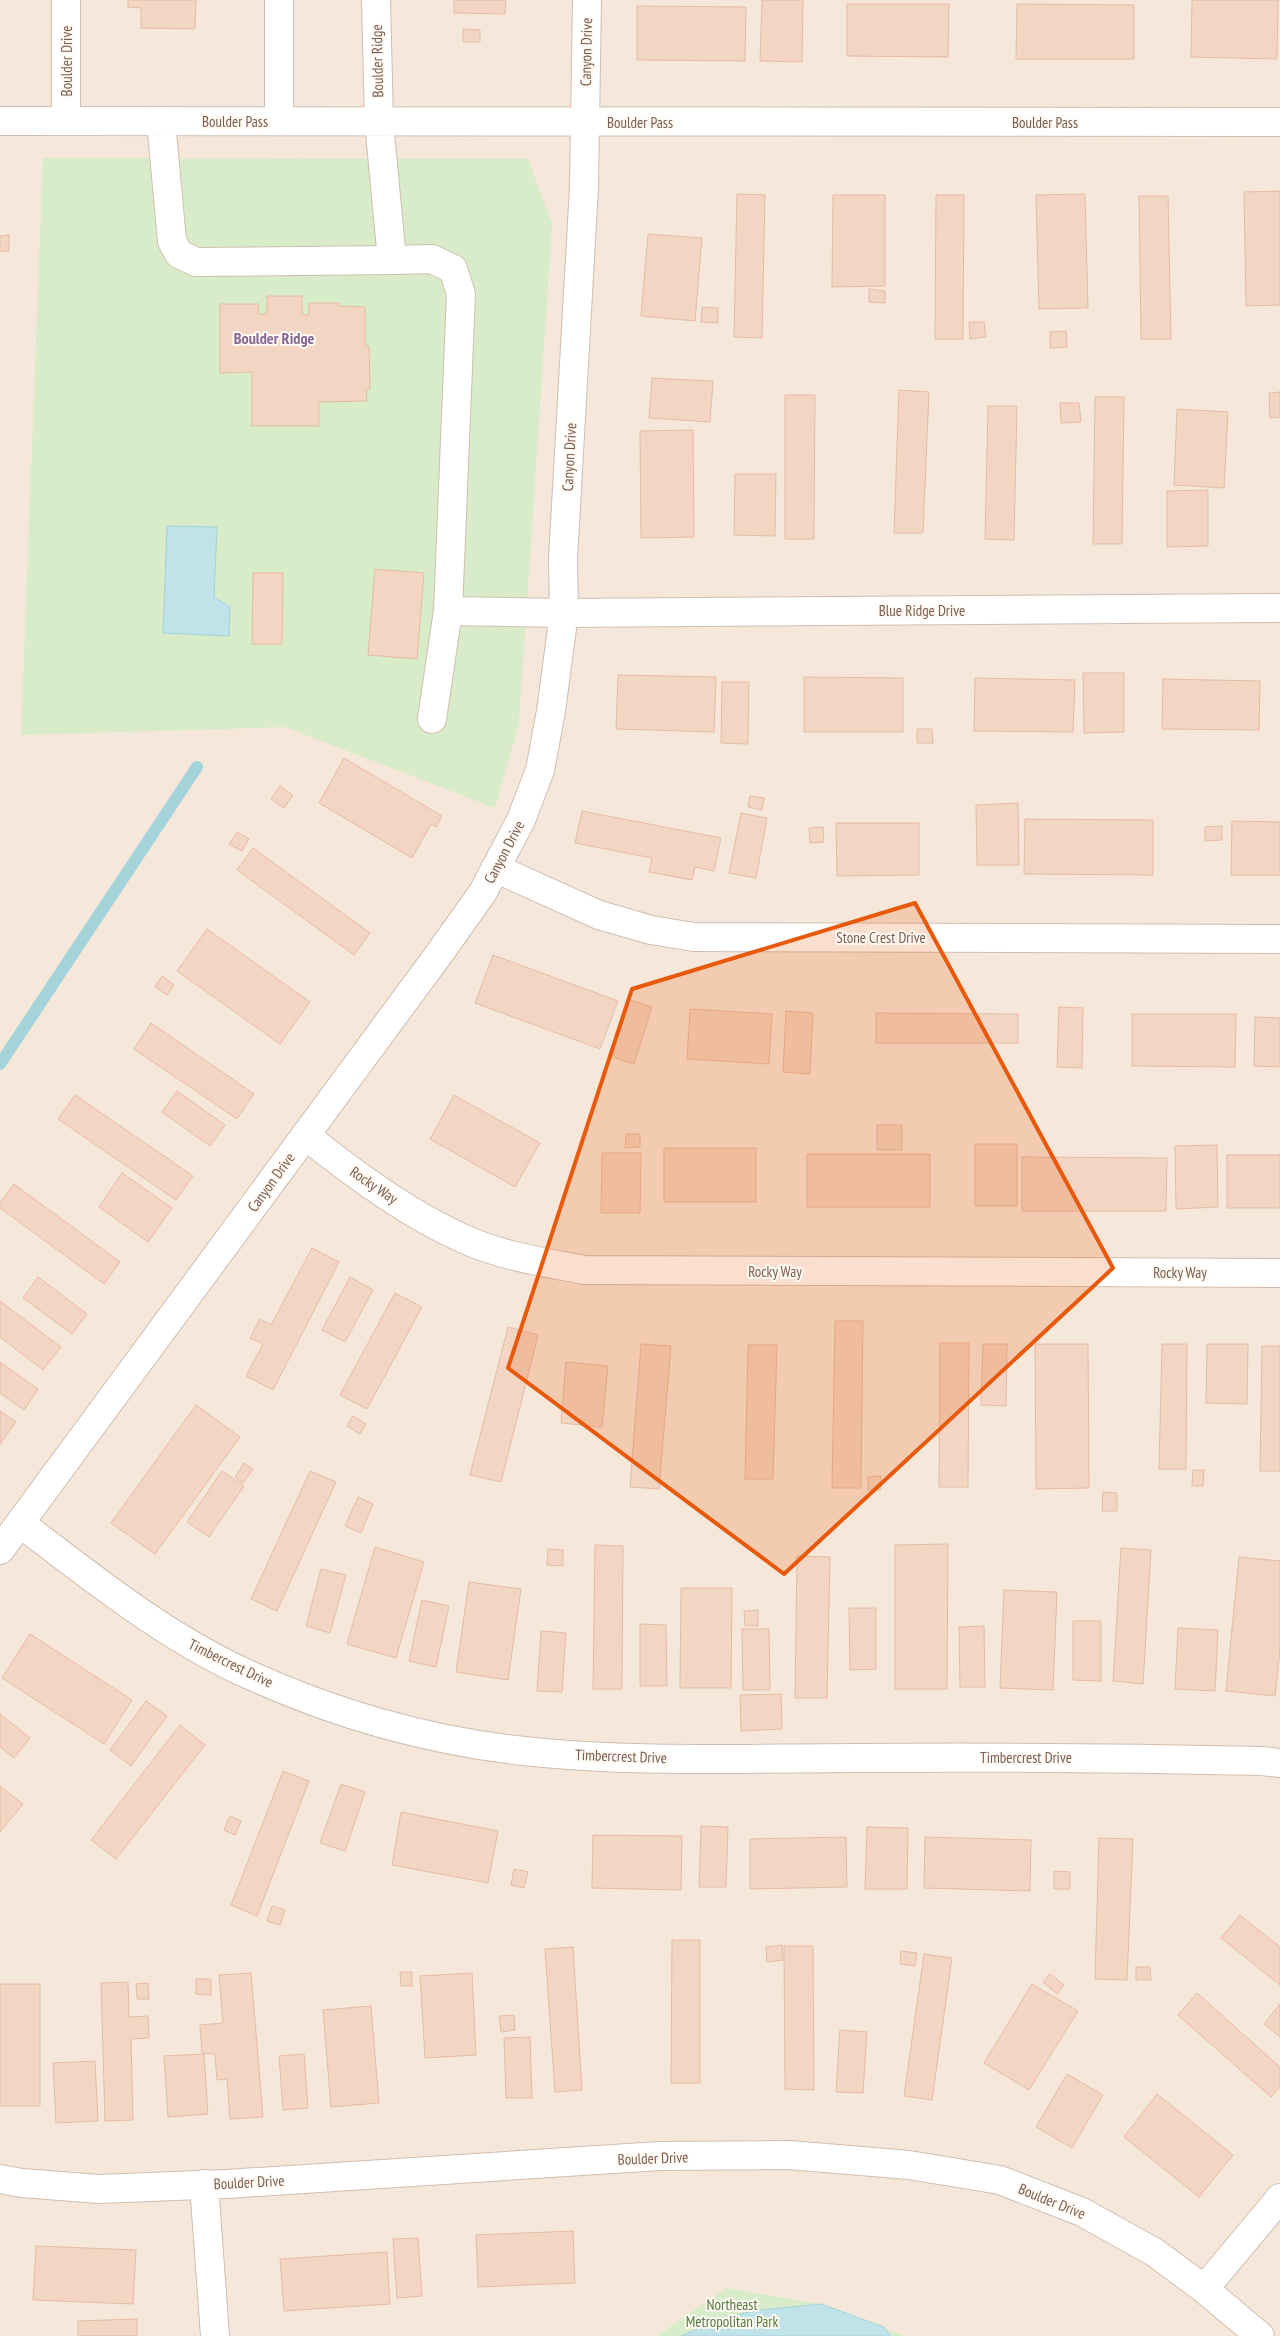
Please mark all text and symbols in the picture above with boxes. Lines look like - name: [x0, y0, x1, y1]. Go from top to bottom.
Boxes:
- street label: Canyon Drive: [576, 18, 596, 86]
- street label: Boulder Ridge: [367, 24, 387, 98]
- street label: Boulder Drive: [57, 26, 76, 96]
- street label: Boulder Pass: [202, 112, 268, 131]
- street label: Boulder Pass: [607, 113, 673, 132]
- street label: Boulder Pass: [1012, 113, 1078, 132]
- district label: Boulder Ridge: [234, 328, 314, 348]
- street label: Canyon Drive: [558, 422, 580, 492]
- street label: Blue Ridge Drive: [879, 601, 965, 620]
- street label: Canyon Drive: [480, 817, 528, 887]
- street label: Stone Crest Drive: [836, 928, 926, 947]
- street label: Canyon Drive: [243, 1149, 299, 1215]
- street label: Rocky Way: [346, 1162, 402, 1208]
- street label: Rocky Way: [748, 1262, 802, 1281]
- street label: Rocky Way: [1153, 1263, 1207, 1282]
- street label: Timbercrest Drive: [186, 1634, 276, 1692]
- street label: Timbercrest Drive: [575, 1745, 667, 1767]
- street label: Timbercrest Drive: [980, 1748, 1072, 1767]
- street label: Boulder Drive: [617, 2147, 689, 2169]
- street label: Boulder Drive: [213, 2171, 285, 2193]
- street label: Boulder Drive: [1016, 2179, 1088, 2223]
- park label: Northeast Metropolitan Park: [686, 2295, 778, 2331]

